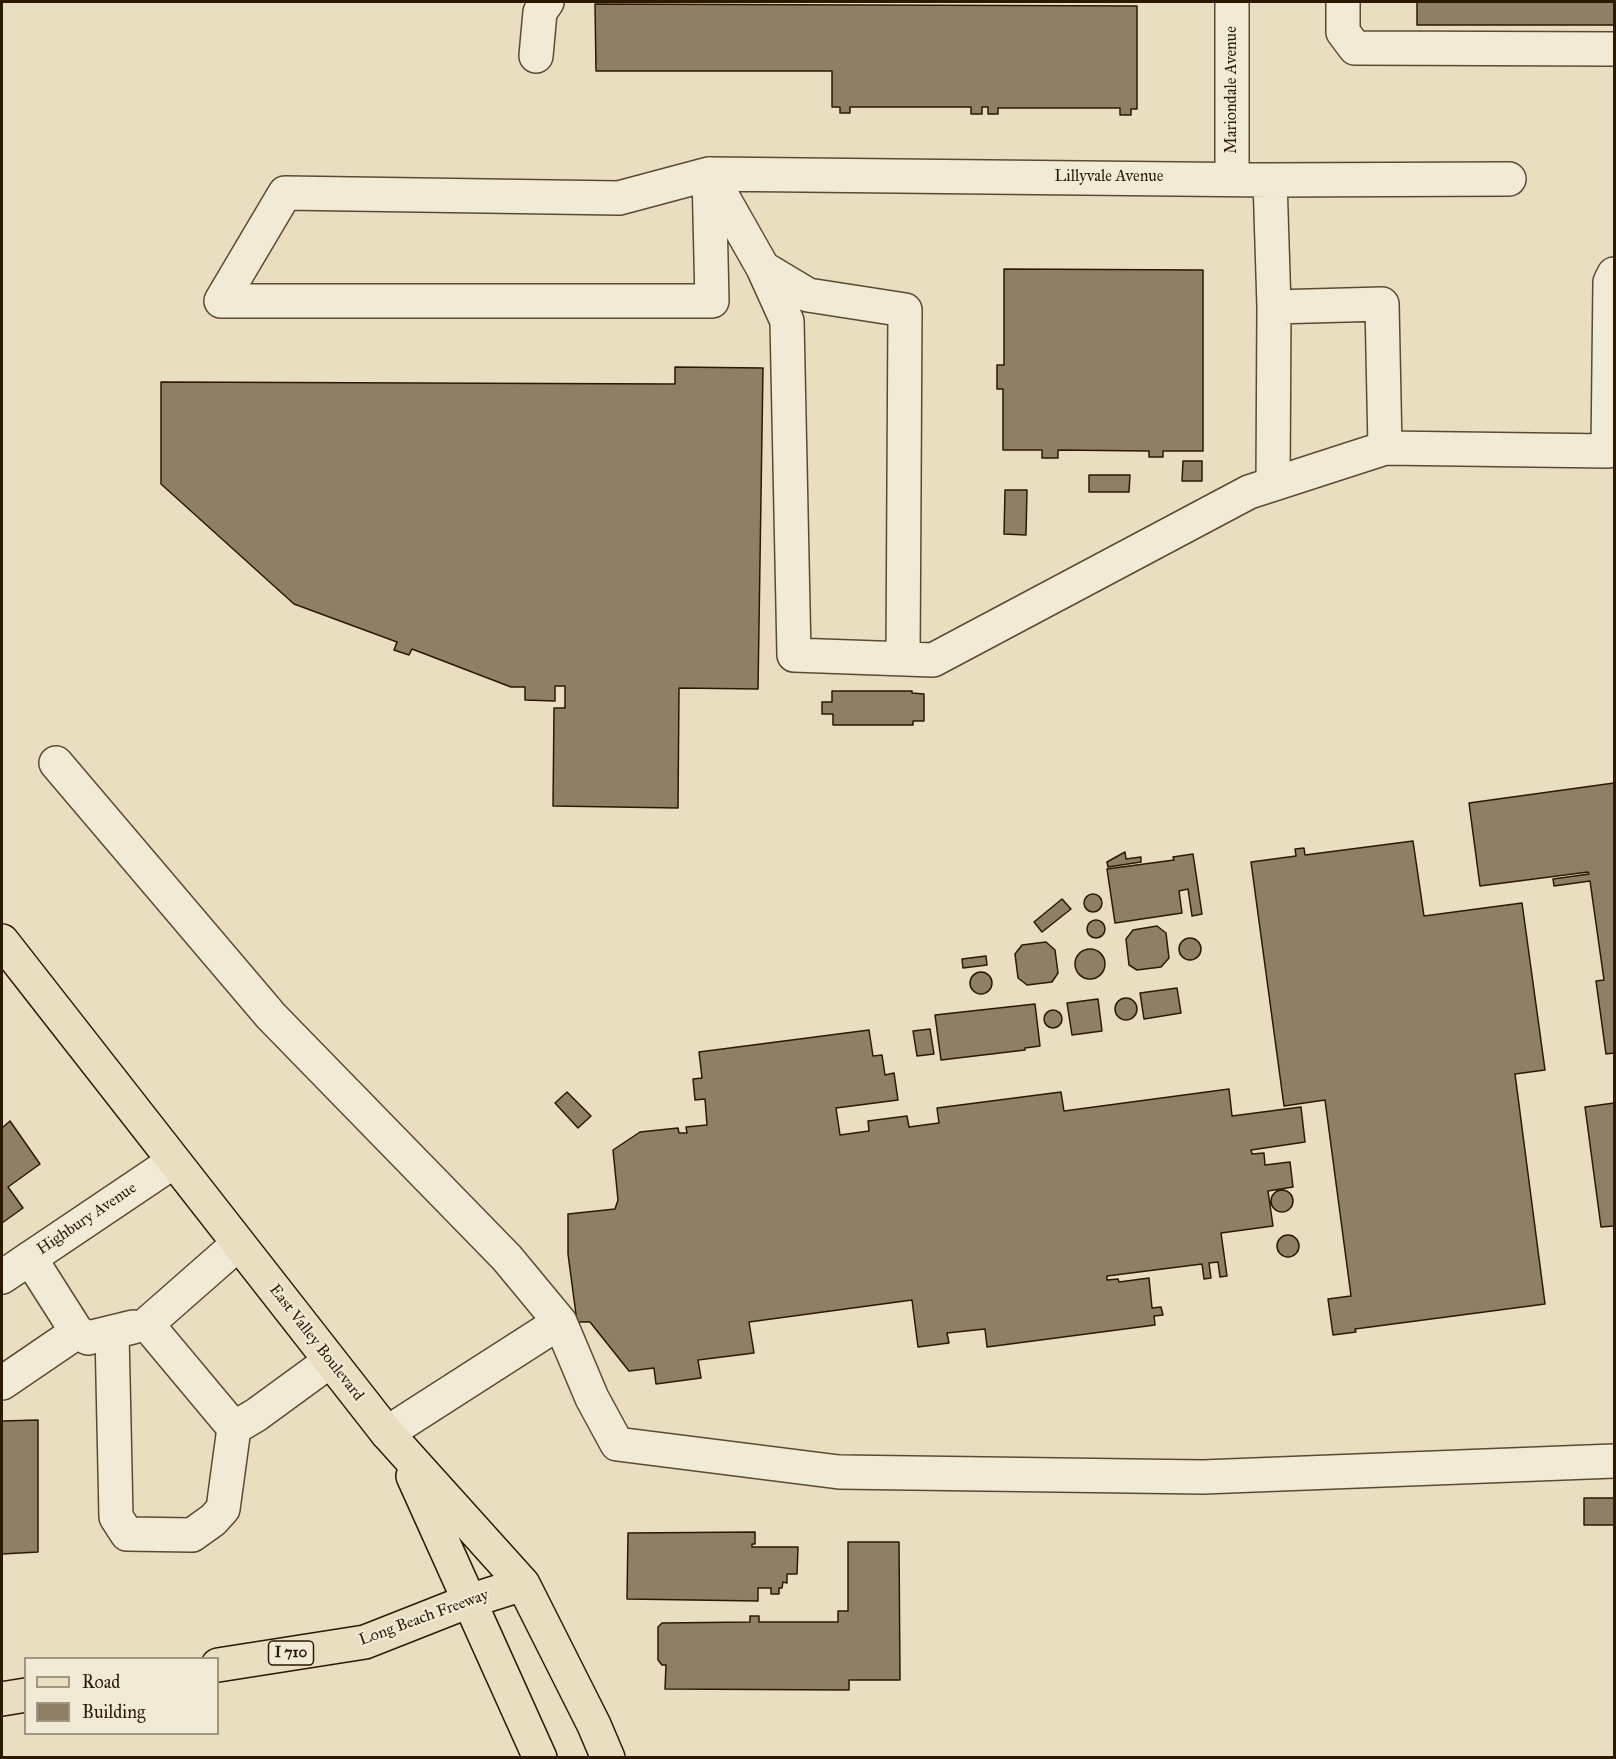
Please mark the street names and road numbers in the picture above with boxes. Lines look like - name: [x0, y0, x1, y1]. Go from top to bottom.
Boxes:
- street label: Mariondale Avenue: [1222, 26, 1242, 154]
- street label: Lillyvale Avenue: [1055, 167, 1163, 187]
- street label: Highbury Avenue: [34, 1179, 140, 1259]
- street label: East Valley Boulevard: [265, 1281, 367, 1405]
- street label: Long Beach Freeway: [357, 1586, 491, 1650]
- road number: I 710: [268, 1641, 314, 1665]

